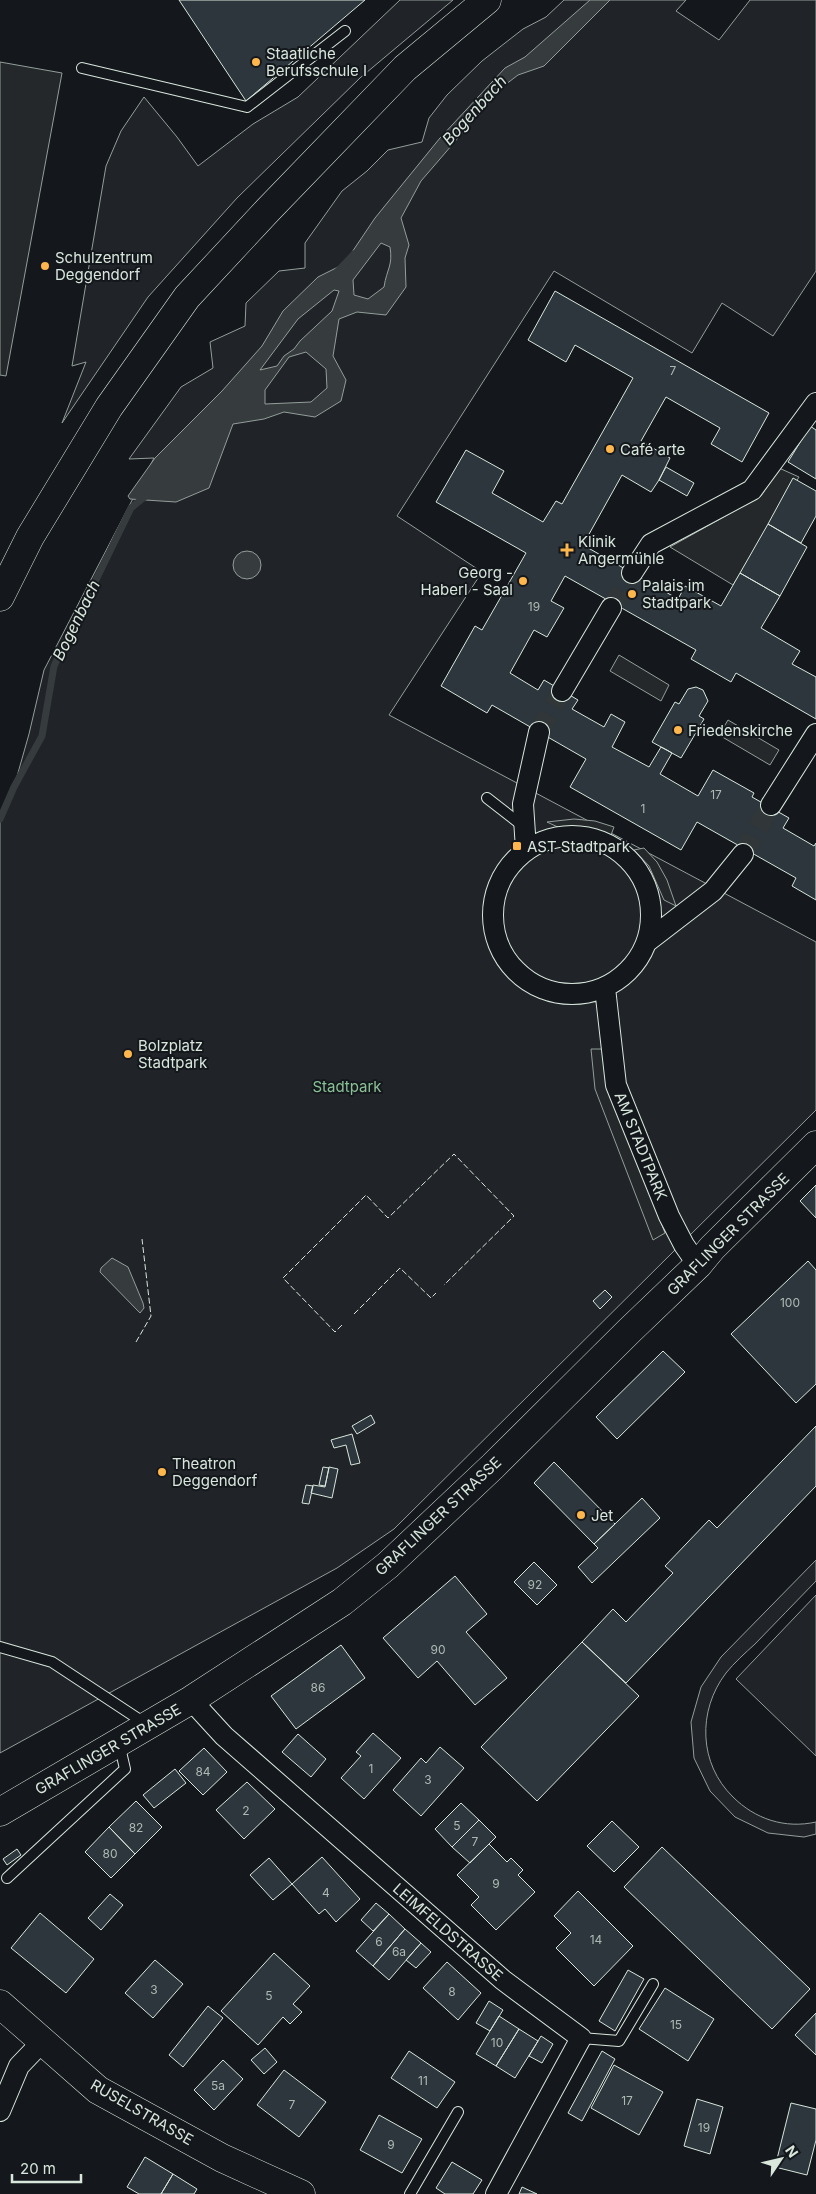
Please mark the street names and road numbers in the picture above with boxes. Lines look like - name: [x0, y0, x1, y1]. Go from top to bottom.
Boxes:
- street label: AM STADTPARK: [611, 1089, 671, 1203]
- street label: GRAFLINGER STRASSE: [663, 1169, 793, 1299]
- street label: GRAFLINGER STRASSE: [371, 1453, 505, 1579]
- street label: GRAFLINGER STRASSE: [32, 1699, 184, 1799]
- street label: LEIMFELDSTRASSE: [389, 1879, 507, 1985]
- street label: RUSELSTRASSE: [87, 2075, 197, 2149]

